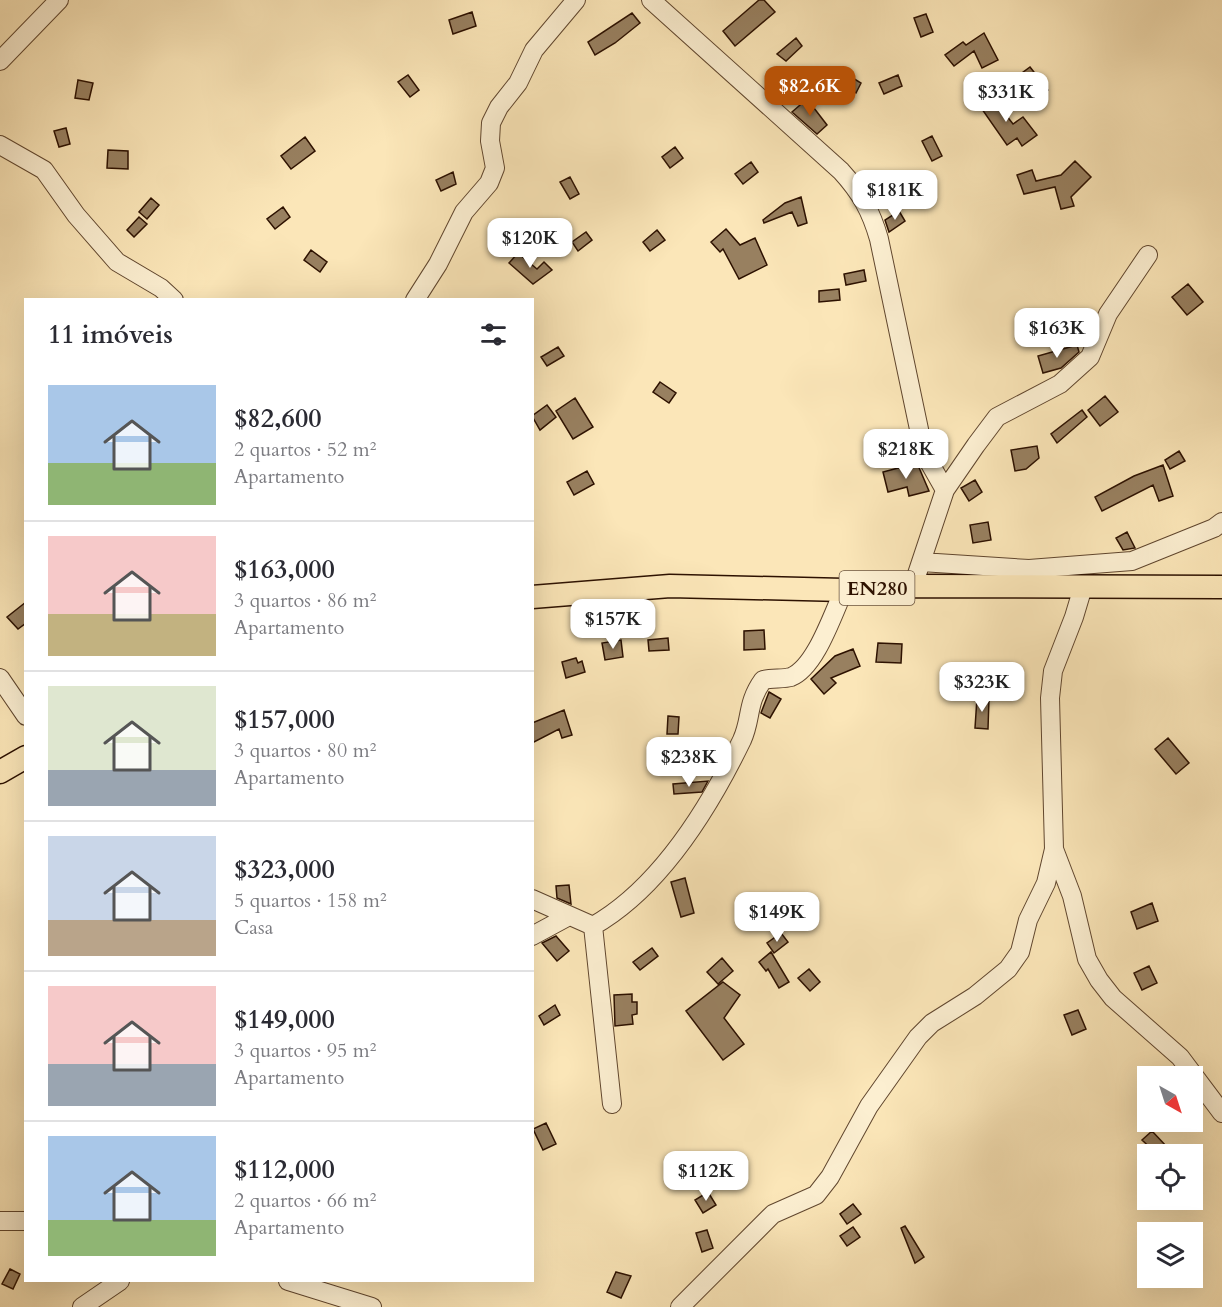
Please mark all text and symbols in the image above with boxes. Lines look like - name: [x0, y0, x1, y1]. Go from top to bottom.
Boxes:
- pin: $82.6K: [761, 66, 859, 117]
- text: $82.6K: [779, 72, 841, 99]
- pin: $331K: [964, 72, 1048, 123]
- text: $331K: [977, 78, 1035, 105]
- pin: $181K: [853, 170, 937, 221]
- text: $181K: [866, 176, 924, 203]
- pin: $120K: [488, 218, 572, 269]
- text: $120K: [501, 224, 559, 251]
- pin: $163K: [1015, 308, 1099, 359]
- text: $163K: [1028, 314, 1086, 341]
- text: 11 imóveis: [48, 317, 173, 352]
- icon: filters: [477, 318, 510, 351]
- text: $82,600: [234, 401, 322, 436]
- icon: home: [96, 409, 168, 481]
- pin: $218K: [864, 429, 948, 480]
- text: $218K: [877, 435, 935, 462]
- text: 2 quartos · 52 m²: [234, 436, 376, 463]
- text: Apartamento: [234, 463, 344, 490]
- text: $163,000: [234, 552, 335, 587]
- icon: home: [96, 560, 168, 632]
- road number: EN280: [840, 571, 914, 605]
- text: 3 quartos · 86 m²: [234, 587, 376, 614]
- pin: $157K: [571, 599, 655, 650]
- text: $157K: [584, 605, 642, 632]
- text: Apartamento: [234, 614, 344, 641]
- pin: $323K: [940, 662, 1024, 713]
- text: $323K: [953, 668, 1011, 695]
- text: $157,000: [234, 702, 335, 737]
- icon: home: [96, 710, 168, 782]
- text: 3 quartos · 80 m²: [234, 737, 376, 764]
- pin: $238K: [647, 737, 731, 788]
- text: $238K: [660, 743, 718, 770]
- text: Apartamento: [234, 764, 344, 791]
- text: $323,000: [234, 852, 335, 887]
- icon: home: [96, 860, 168, 932]
- text: 5 quartos · 158 m²: [234, 887, 387, 914]
- pin: $149K: [735, 892, 819, 943]
- text: $149K: [748, 898, 806, 925]
- text: Casa: [234, 914, 273, 941]
- text: $149,000: [234, 1002, 335, 1037]
- icon: home: [96, 1010, 168, 1082]
- text: 3 quartos · 95 m²: [234, 1037, 376, 1064]
- text: Apartamento: [234, 1064, 344, 1091]
- north arrow: [1137, 1066, 1203, 1132]
- map controls: [1137, 1066, 1203, 1288]
- button: locate: [1137, 1144, 1203, 1210]
- pin: $112K: [664, 1151, 748, 1202]
- text: $112,000: [234, 1152, 335, 1187]
- text: $112K: [677, 1157, 735, 1184]
- icon: home: [96, 1160, 168, 1232]
- text: 2 quartos · 66 m²: [234, 1187, 376, 1214]
- text: Apartamento: [234, 1214, 344, 1241]
- button: layers: [1137, 1222, 1203, 1288]

